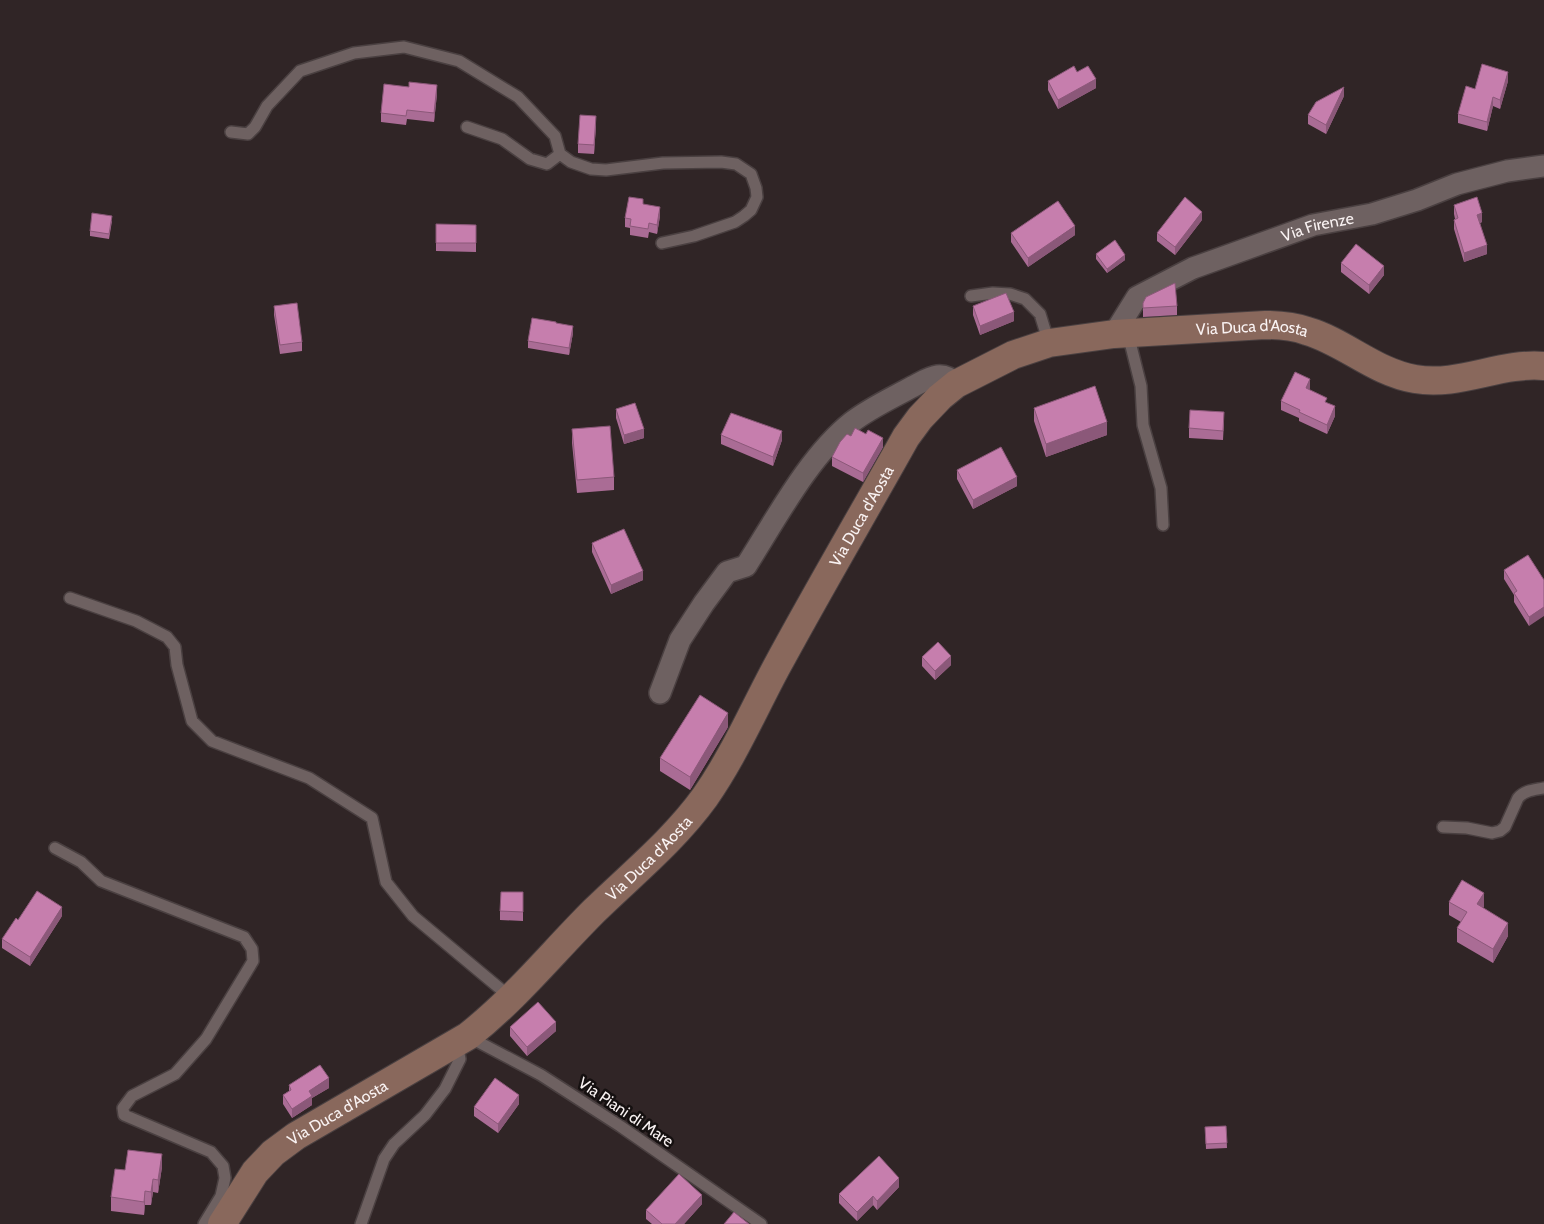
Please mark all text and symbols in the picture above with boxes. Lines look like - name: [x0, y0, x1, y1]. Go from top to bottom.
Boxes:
- street label: Via Firenze: [1278, 208, 1355, 245]
- street label: Via Duca d'Aosta: [1195, 315, 1311, 340]
- street label: Via Duca d'Aosta: [825, 462, 898, 570]
- street label: Via Duca d'Aosta: [602, 812, 696, 904]
- street label: Via Piani di Mare: [575, 1073, 677, 1151]
- street label: Via Duca d'Aosta: [283, 1075, 391, 1149]

